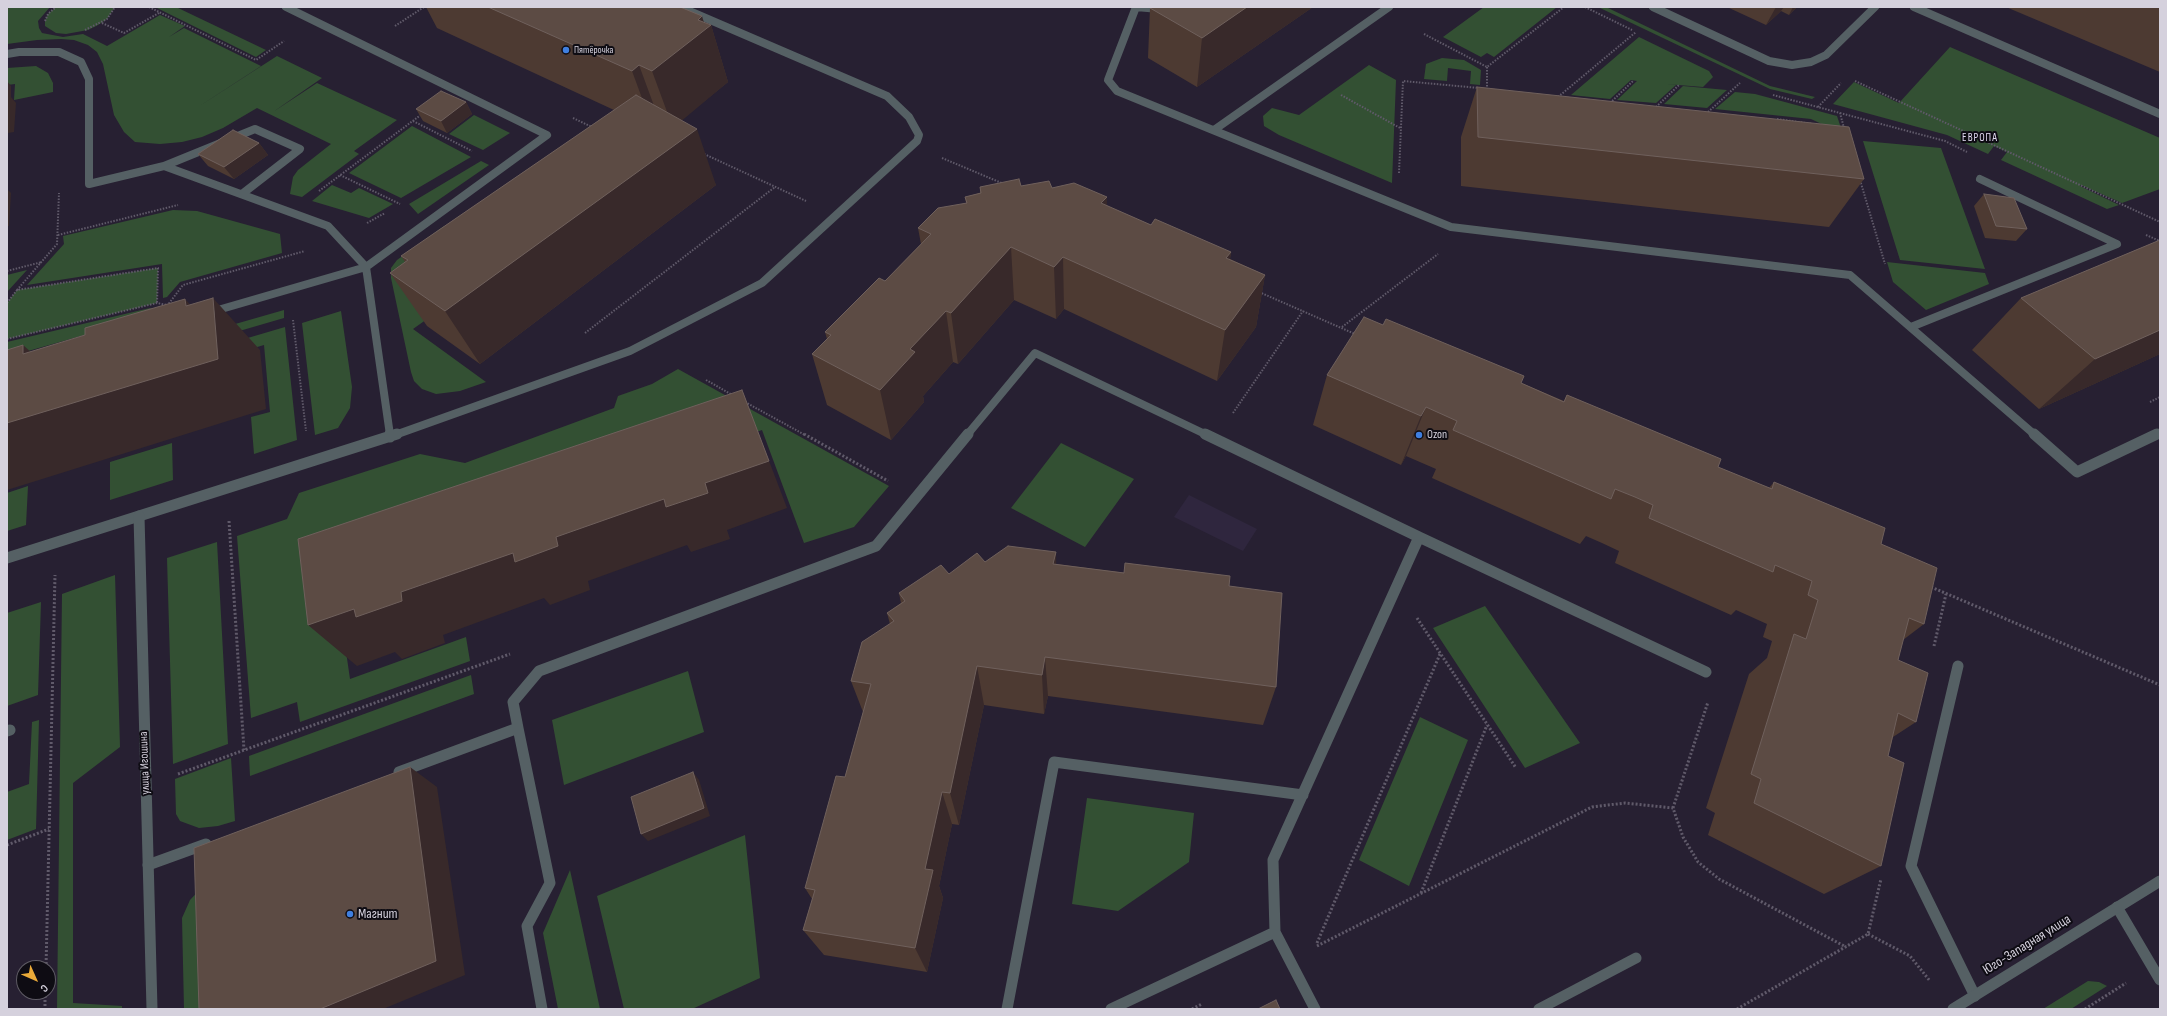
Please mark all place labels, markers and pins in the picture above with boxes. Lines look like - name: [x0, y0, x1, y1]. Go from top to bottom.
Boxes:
- place label: Пятёрочка: [574, 44, 613, 56]
- marker: Пятёрочка: [561, 45, 571, 55]
- place label: Ozon: [1427, 428, 1447, 442]
- marker: Ozon: [1414, 430, 1424, 440]
- place label: Магнит: [358, 906, 398, 922]
- marker: Магнит: [345, 909, 355, 919]

